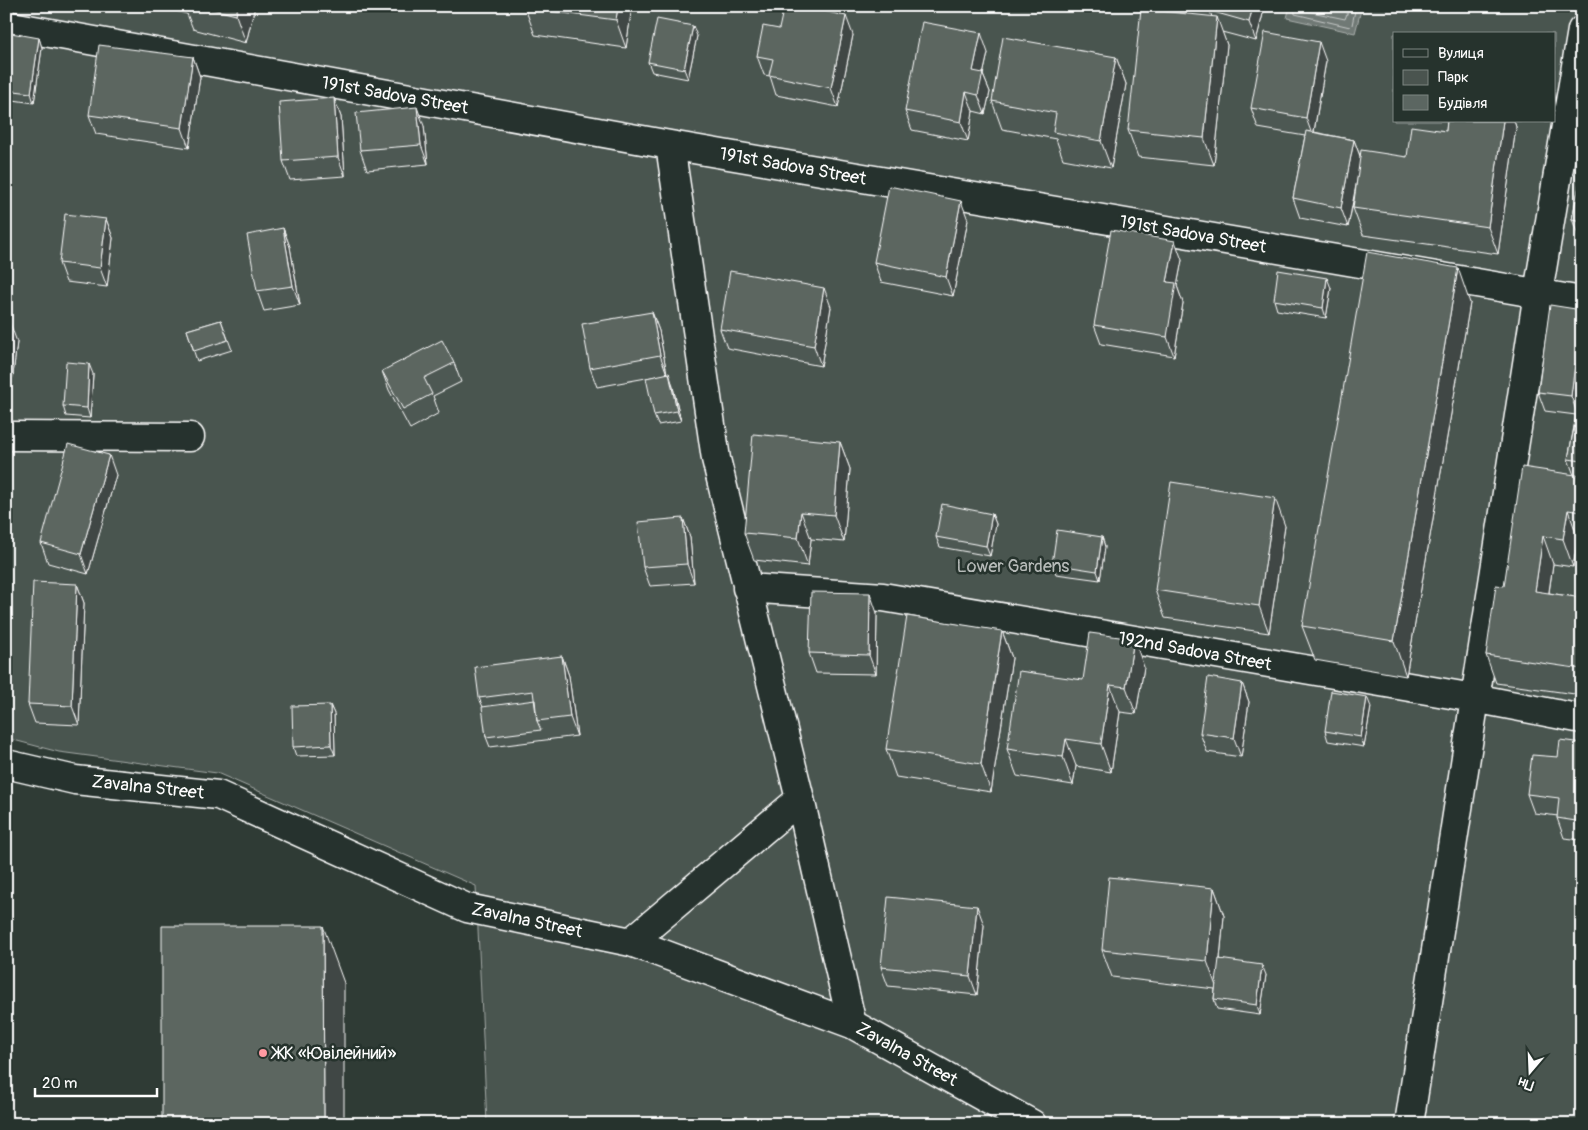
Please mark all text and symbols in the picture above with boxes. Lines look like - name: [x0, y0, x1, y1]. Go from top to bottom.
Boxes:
- legend: [1393, 32, 1556, 122]
- text: Вулиця: [1438, 44, 1484, 63]
- text: Парк: [1438, 68, 1469, 87]
- street label: 191st Sadova Street: [320, 71, 471, 120]
- text: Будівля: [1438, 94, 1487, 113]
- street label: 191st Sadova Street: [718, 142, 869, 191]
- street label: 191st Sadova Street: [1118, 210, 1269, 259]
- park label: Lower Gardens: [957, 555, 1069, 578]
- street label: 192nd Sadova Street: [1116, 627, 1274, 676]
- street label: Zavalna Street: [91, 770, 206, 805]
- street label: Zavalna Street: [469, 898, 585, 944]
- street label: Zavalna Street: [852, 1017, 962, 1092]
- place label: ЖК «Ювілейний»: [270, 1042, 396, 1065]
- marker: ЖК «Ювілейний»: [257, 1047, 269, 1059]
- north arrow: [1506, 1048, 1556, 1098]
- scale bar: [35, 1065, 158, 1097]
- text: Пн: [1516, 1073, 1536, 1094]
- text: 20 m: [42, 1074, 77, 1093]

